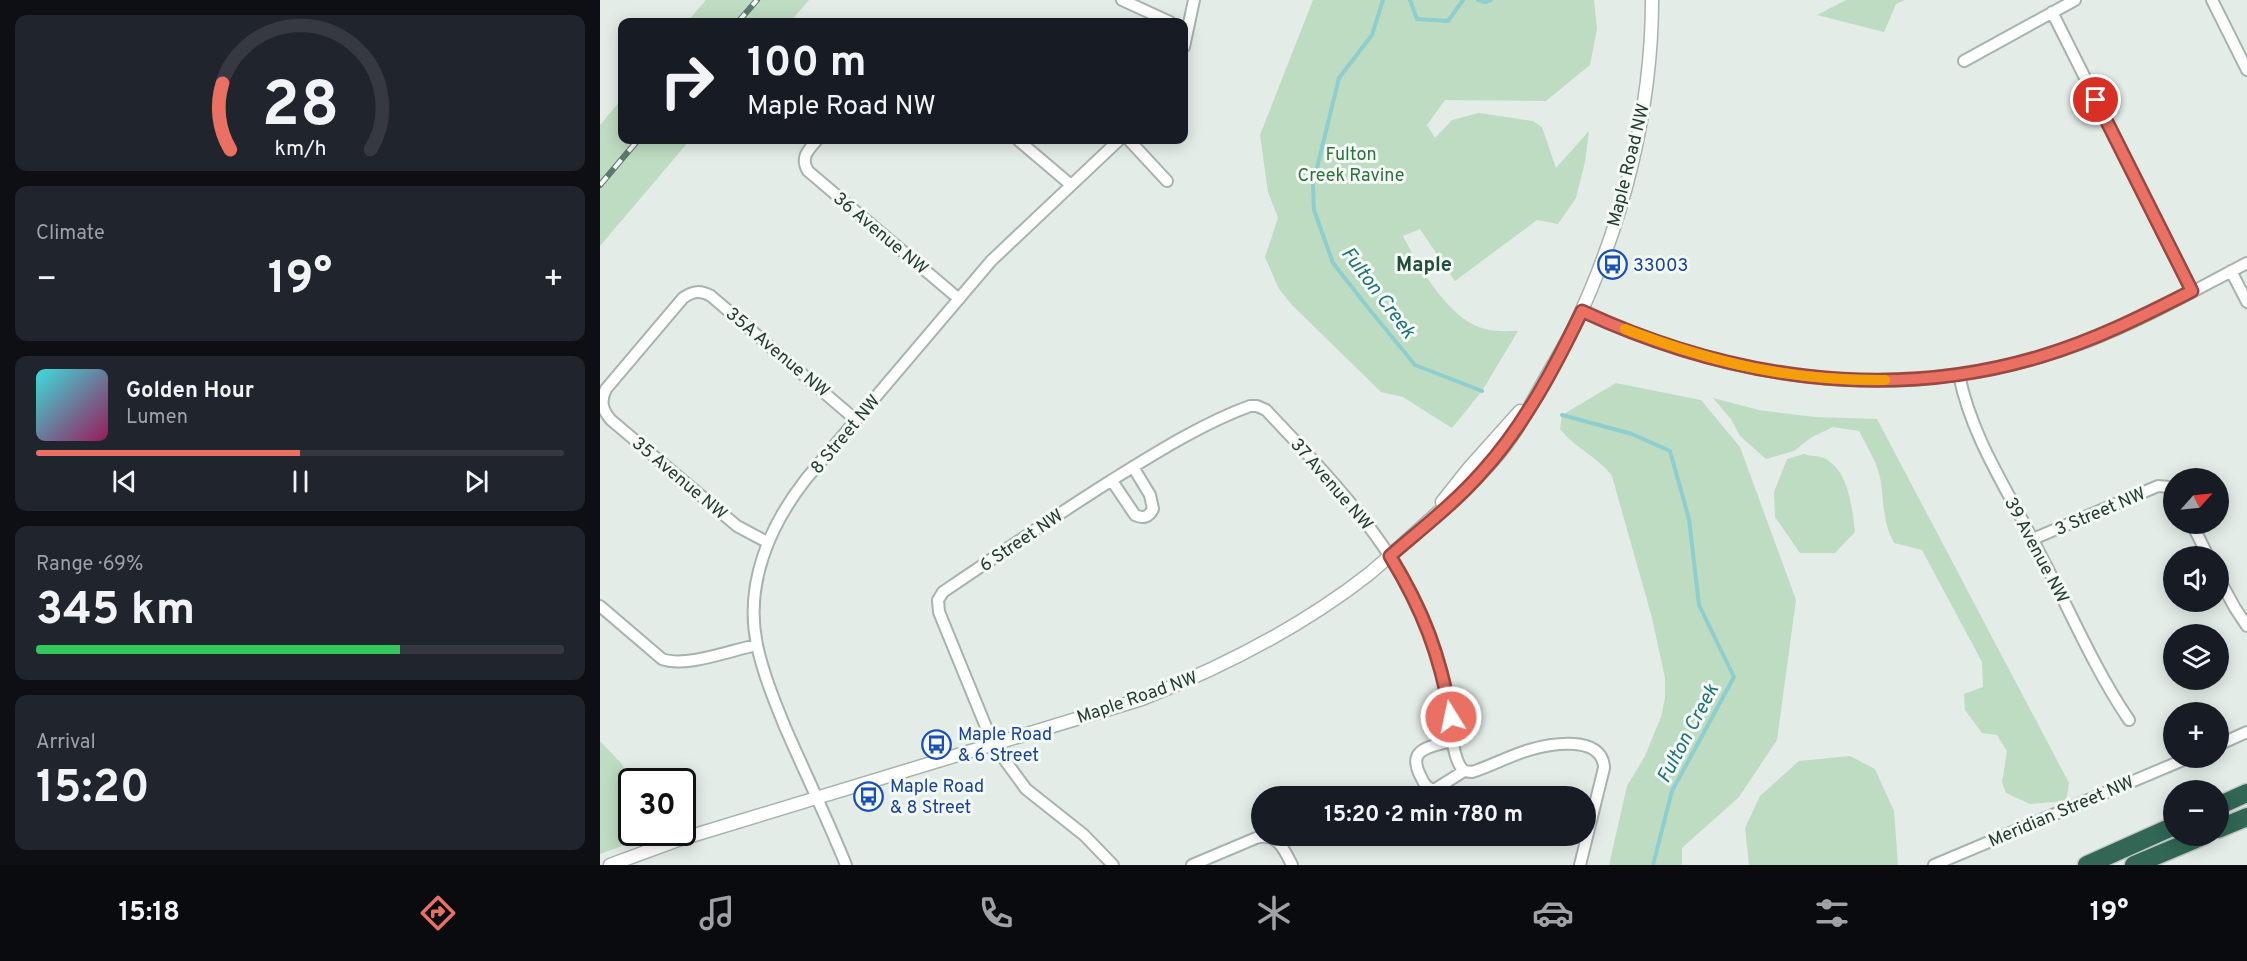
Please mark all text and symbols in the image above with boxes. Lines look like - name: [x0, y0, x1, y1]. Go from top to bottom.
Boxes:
- text: 100 m: [747, 38, 866, 91]
- icon: right: [648, 42, 726, 120]
- text: 28: [261, 69, 339, 148]
- pin: [2070, 74, 2121, 125]
- icon: arrive: [2079, 83, 2112, 116]
- text: Maple Road NW: [747, 90, 936, 124]
- street label: Maple Road NW: [1603, 101, 1656, 229]
- text: km/h: [274, 136, 326, 163]
- park label: Fulton Creek Ravine: [1298, 144, 1404, 188]
- street label: 36 Avenue NW: [828, 188, 932, 281]
- text: Climate: [36, 221, 105, 247]
- water label: Fulton Creek: [1334, 242, 1421, 345]
- bus stop icon: 33003: [1596, 249, 1628, 281]
- text: 19°: [268, 252, 332, 309]
- district label: Maple: [1396, 253, 1452, 279]
- place label: 33003: [1633, 255, 1688, 278]
- text: −: [36, 260, 57, 302]
- text: +: [543, 260, 564, 302]
- street label: 35A Avenue NW: [720, 303, 834, 403]
- text: Golden Hour: [126, 378, 254, 405]
- street label: 8 Street NW: [806, 391, 886, 479]
- text: Lumen: [126, 405, 188, 431]
- street label: 35 Avenue NW: [627, 433, 731, 526]
- street label: 37 Avenue NW: [1284, 434, 1377, 536]
- icon: previous: [108, 465, 141, 498]
- icon: pause: [284, 465, 317, 498]
- icon: next: [460, 465, 493, 498]
- north arrow: [2163, 468, 2229, 534]
- map controls: [2163, 468, 2229, 846]
- street label: 3 Street NW: [2052, 483, 2150, 542]
- street label: 39 Avenue NW: [1998, 494, 2073, 608]
- street label: 6 Street NW: [975, 505, 1068, 578]
- button: sound: [2163, 546, 2229, 612]
- text: Range · 69%: [36, 552, 143, 578]
- text: 345 km: [36, 583, 195, 640]
- button: layers: [2163, 624, 2229, 690]
- street label: Maple Road NW: [1074, 667, 1201, 730]
- water label: Fulton Creek: [1652, 679, 1726, 788]
- position arrow: [1419, 685, 1483, 749]
- button: +: [2163, 702, 2229, 768]
- place label: Maple Road & 6 Street: [958, 724, 1052, 768]
- bus stop icon: Maple Road & 6 Street: [921, 728, 953, 760]
- text: Arrival: [36, 730, 96, 756]
- text: 15:20: [36, 761, 150, 818]
- speed limit sign: 30: [618, 768, 696, 846]
- street label: Meridian Street NW: [1985, 771, 2138, 853]
- place label: Maple Road & 8 Street: [890, 776, 984, 820]
- bus stop icon: Maple Road & 8 Street: [853, 780, 885, 812]
- button: −: [2163, 780, 2229, 846]
- text: 15:20 · 2 min · 780 m: [1324, 802, 1523, 829]
- icon: directions: [417, 892, 459, 934]
- icon: music: [696, 892, 738, 934]
- icon: phone: [975, 892, 1017, 934]
- icon: climate: [1253, 892, 1295, 934]
- icon: car: [1532, 892, 1574, 934]
- icon: filters: [1811, 892, 1853, 934]
- text: 15:18: [118, 896, 180, 930]
- text: 19°: [2090, 896, 2128, 930]

